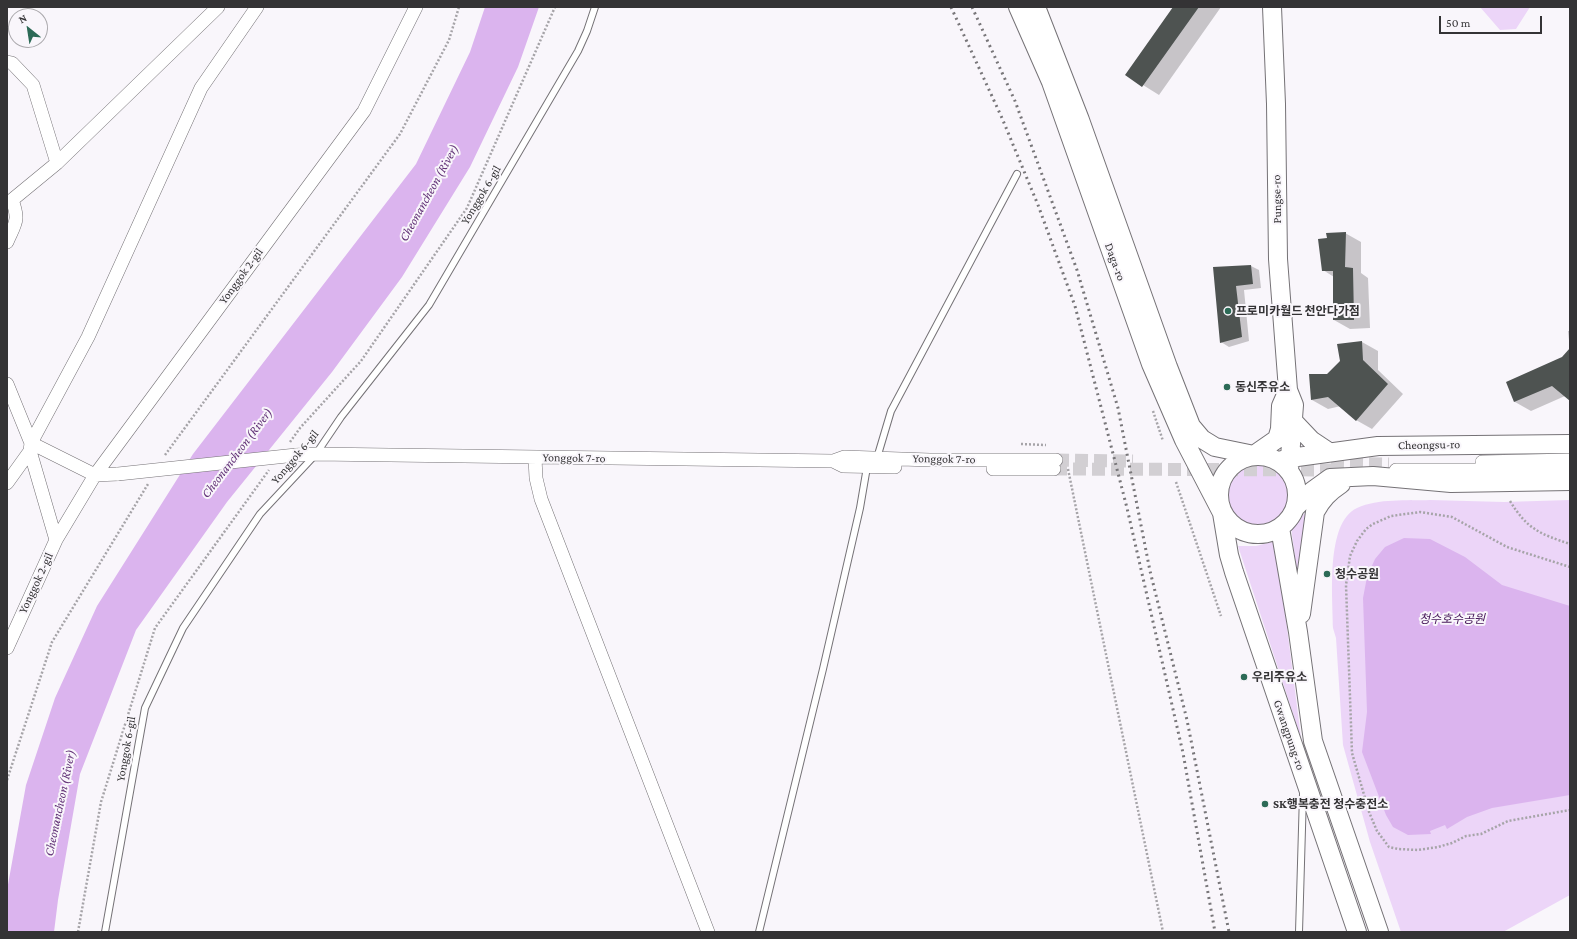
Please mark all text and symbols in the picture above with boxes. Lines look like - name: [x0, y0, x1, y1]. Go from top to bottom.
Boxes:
- north arrow: [8, 8, 48, 48]
- scale bar: [1441, 8, 1544, 34]
- text: N: [16, 11, 29, 26]
- text: 50 m: [1446, 16, 1470, 30]
- water label: Cheonancheon (River): [396, 142, 462, 244]
- street label: Yonggok 6-gil: [458, 163, 504, 227]
- street label: Pungse-ro: [1269, 174, 1285, 224]
- street label: Daga-ro: [1102, 241, 1128, 283]
- street label: Yonggok 2-gil: [216, 245, 266, 307]
- place label: 프로미카월드 천안다가점: [1236, 304, 1360, 318]
- marker: 프로미카월드 천안다가점: [1223, 306, 1233, 316]
- place label: 동신주유소: [1235, 380, 1290, 394]
- marker: 동신주유소: [1222, 382, 1232, 392]
- water label: Cheonancheon (River): [198, 405, 276, 501]
- street label: Yonggok 6-gil: [268, 427, 322, 487]
- street label: Cheongsu-ro: [1398, 437, 1460, 453]
- street label: Yonggok 7-ro: [542, 450, 606, 466]
- street label: Yonggok 7-ro: [912, 451, 976, 467]
- street label: Yonggok 2-gil: [16, 550, 56, 616]
- place label: 청수공원: [1335, 567, 1379, 581]
- marker: 청수공원: [1322, 569, 1332, 579]
- park label: 청수호수공원: [1419, 612, 1485, 626]
- place label: 우리주유소: [1252, 670, 1307, 684]
- marker: 우리주유소: [1239, 672, 1249, 682]
- street label: Gwangpung-ro: [1270, 698, 1308, 772]
- street label: Yonggok 6-gil: [113, 715, 139, 783]
- water label: Cheonancheon (River): [41, 748, 79, 858]
- place label: SK행복충전 청수충전소: [1273, 797, 1388, 811]
- marker: SK행복충전 청수충전소: [1260, 799, 1270, 809]

